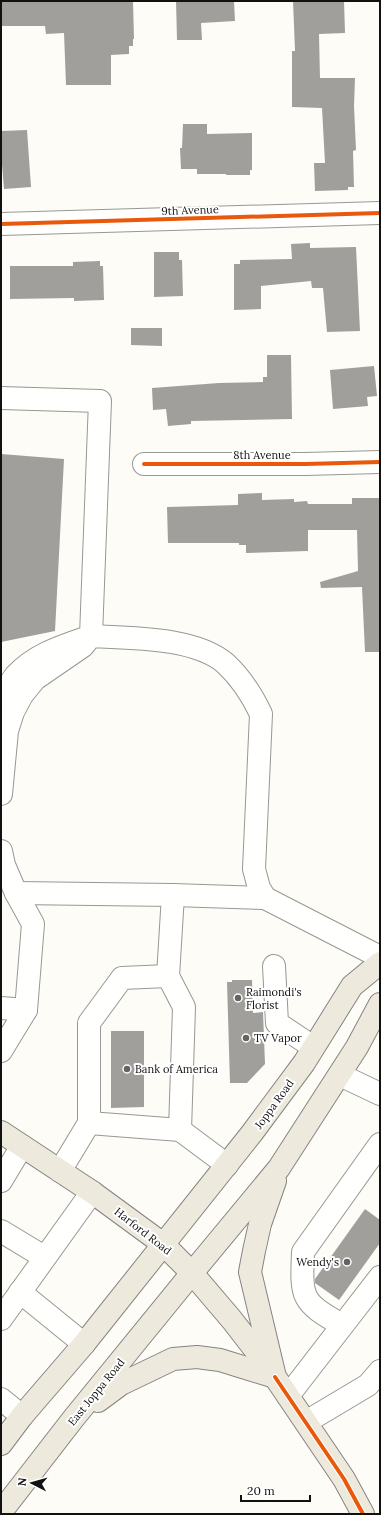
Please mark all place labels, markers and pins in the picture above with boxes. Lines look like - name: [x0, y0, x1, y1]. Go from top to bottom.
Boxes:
- place label: Raimondi's Florist: [246, 985, 302, 1012]
- marker: Raimondi's Florist: [233, 993, 243, 1003]
- place label: TV Vapor: [254, 1031, 302, 1045]
- marker: TV Vapor: [241, 1033, 251, 1043]
- place label: Bank of America: [135, 1062, 218, 1076]
- marker: Bank of America: [122, 1064, 132, 1074]
- place label: Wendy's: [296, 1255, 339, 1269]
- marker: Wendy's: [342, 1257, 352, 1267]

